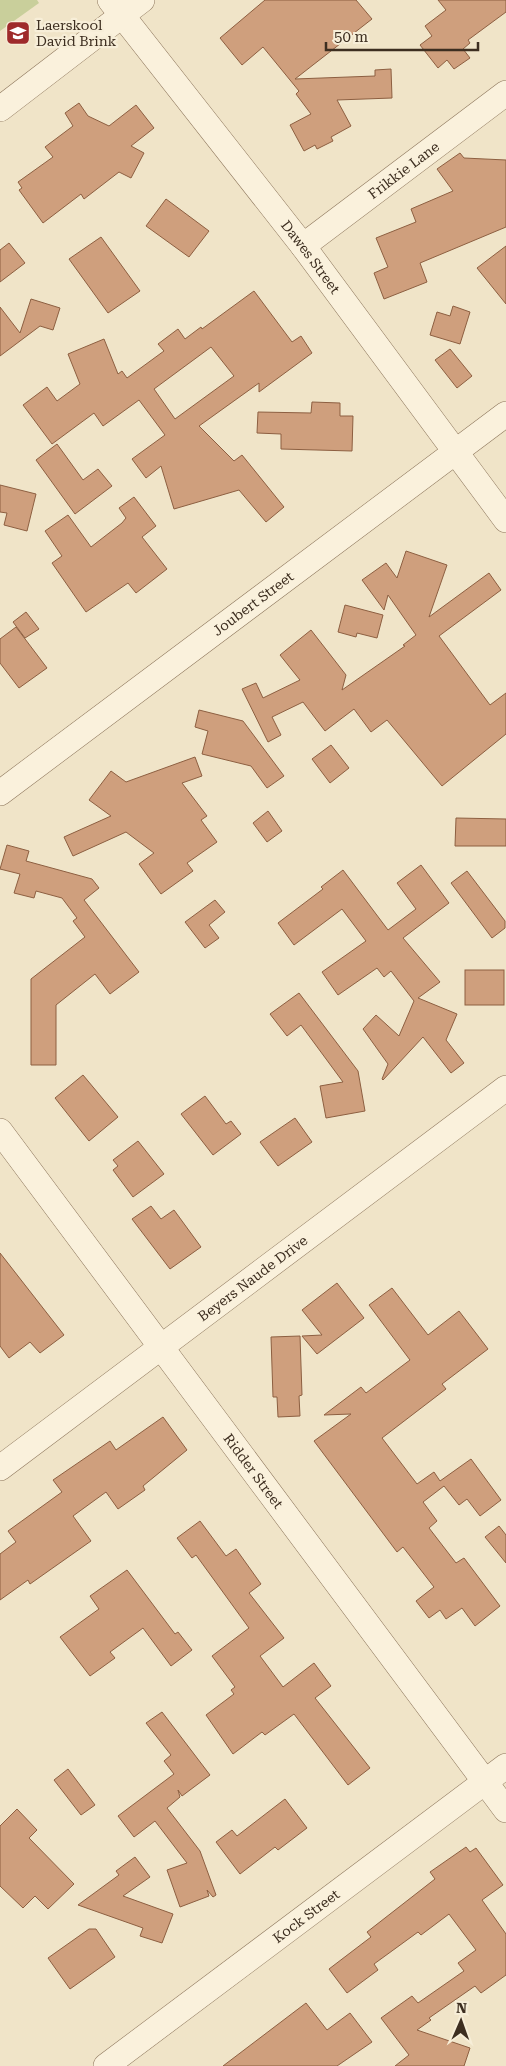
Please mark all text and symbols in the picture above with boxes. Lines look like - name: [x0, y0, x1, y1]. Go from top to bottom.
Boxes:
- place label: Laerskool David Brink: [36, 17, 117, 49]
- school or university icon: Laerskool David Brink: [5, 20, 31, 46]
- scale bar: [326, 20, 478, 52]
- text: 50 m: [334, 28, 369, 46]
- street label: Frikkie Lane: [365, 138, 443, 202]
- street label: Dawes Street: [278, 217, 343, 297]
- street label: Joubert Street: [209, 568, 296, 639]
- street label: Beyers Naude Drive: [195, 1232, 311, 1324]
- street label: Ridder Street: [220, 1430, 286, 1512]
- street label: Kock Street: [270, 1886, 342, 1946]
- north arrow: [436, 1996, 486, 2046]
- text: N: [456, 2000, 467, 2016]

